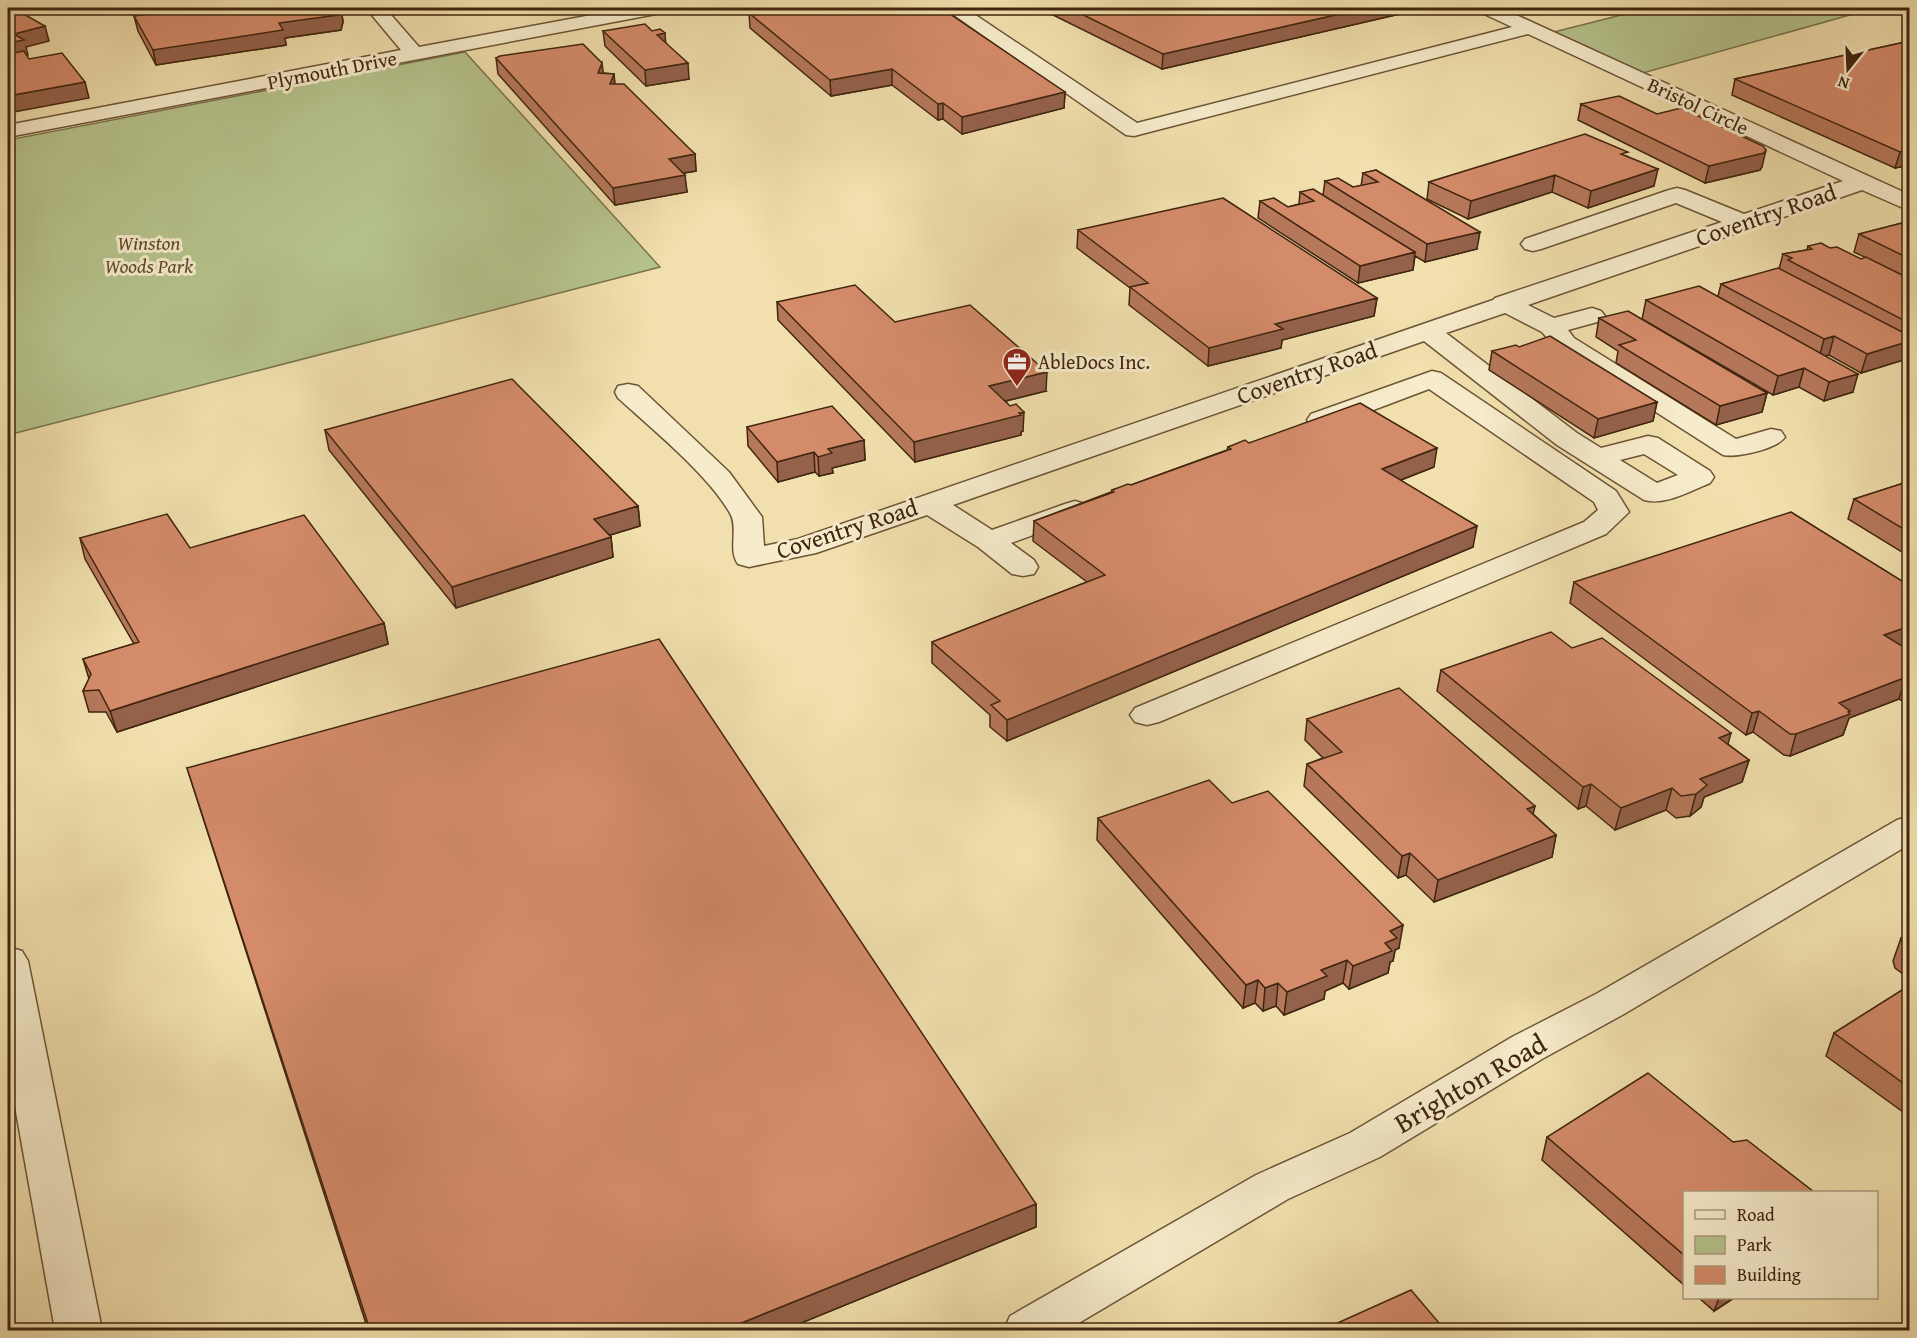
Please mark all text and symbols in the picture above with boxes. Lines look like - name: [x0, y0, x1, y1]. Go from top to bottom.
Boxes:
- north arrow: [1818, 39, 1878, 99]
- street label: Plymouth Drive: [265, 43, 399, 96]
- street label: Bristol Circle: [1643, 69, 1753, 142]
- text: N: [1834, 70, 1852, 96]
- street label: Coventry Road: [1691, 174, 1841, 255]
- park label: Winston Woods Park: [105, 228, 194, 280]
- street label: Coventry Road: [1232, 332, 1382, 413]
- office icon: AbleDocs Inc.: [1001, 346, 1033, 388]
- place label: AbleDocs Inc.: [1038, 347, 1150, 376]
- street label: Coventry Road: [772, 489, 922, 568]
- street label: Brighton Road: [1386, 1022, 1553, 1143]
- legend: [1683, 1191, 1878, 1299]
- text: Road: [1737, 1201, 1775, 1228]
- text: Park: [1737, 1231, 1773, 1258]
- text: Building: [1737, 1261, 1801, 1288]

